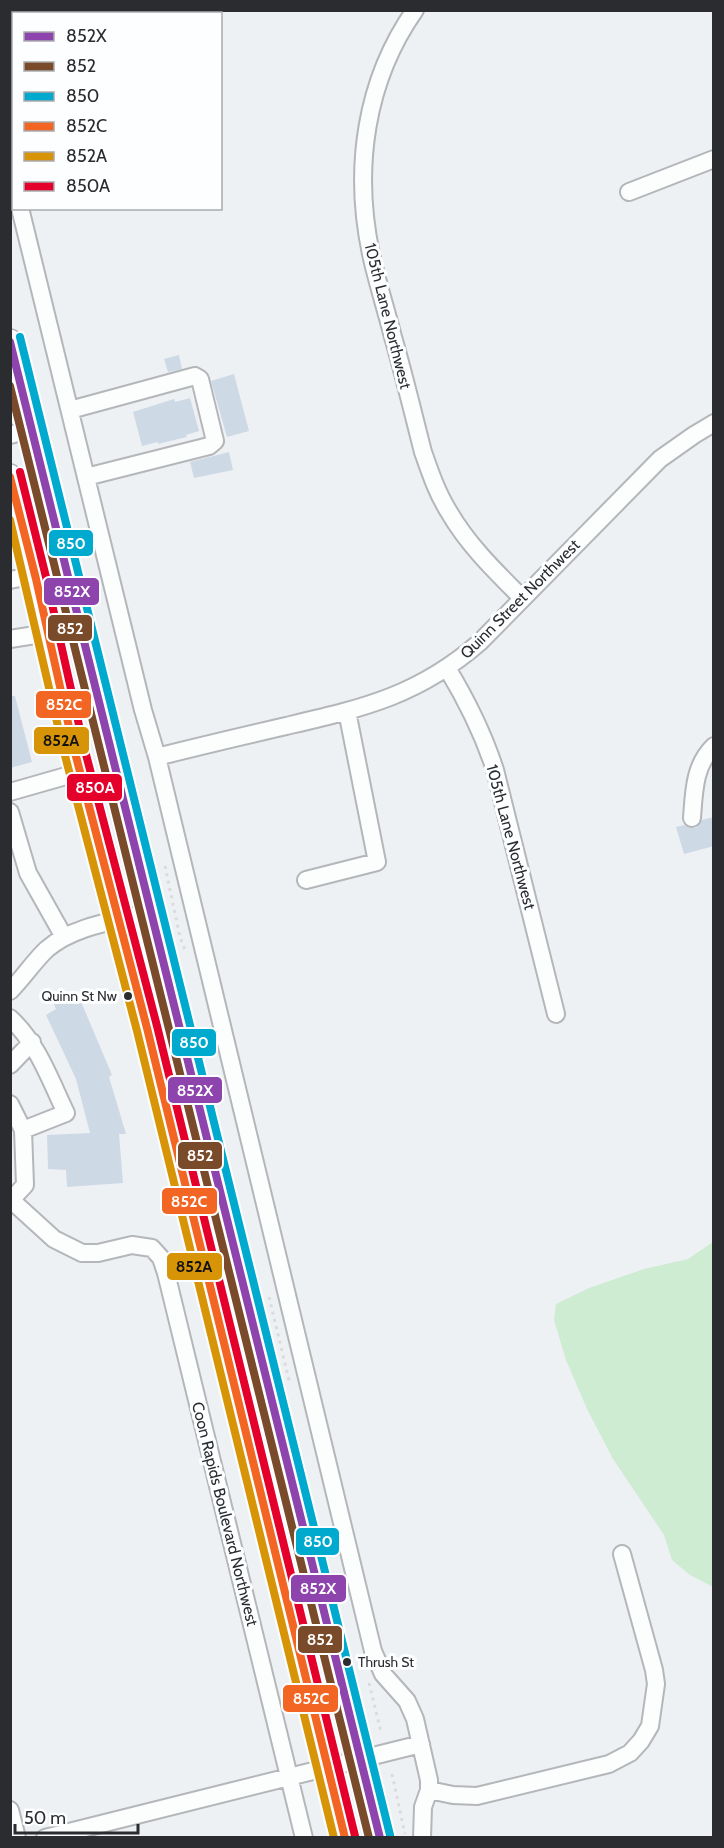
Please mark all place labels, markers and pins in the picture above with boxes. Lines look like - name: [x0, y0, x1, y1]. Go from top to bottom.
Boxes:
- place label: Quinn St Nw: [41, 987, 117, 1005]
- marker: Quinn St Nw: [122, 990, 134, 1002]
- place label: Thrush St: [358, 1653, 414, 1671]
- marker: Thrush St: [341, 1656, 353, 1668]

